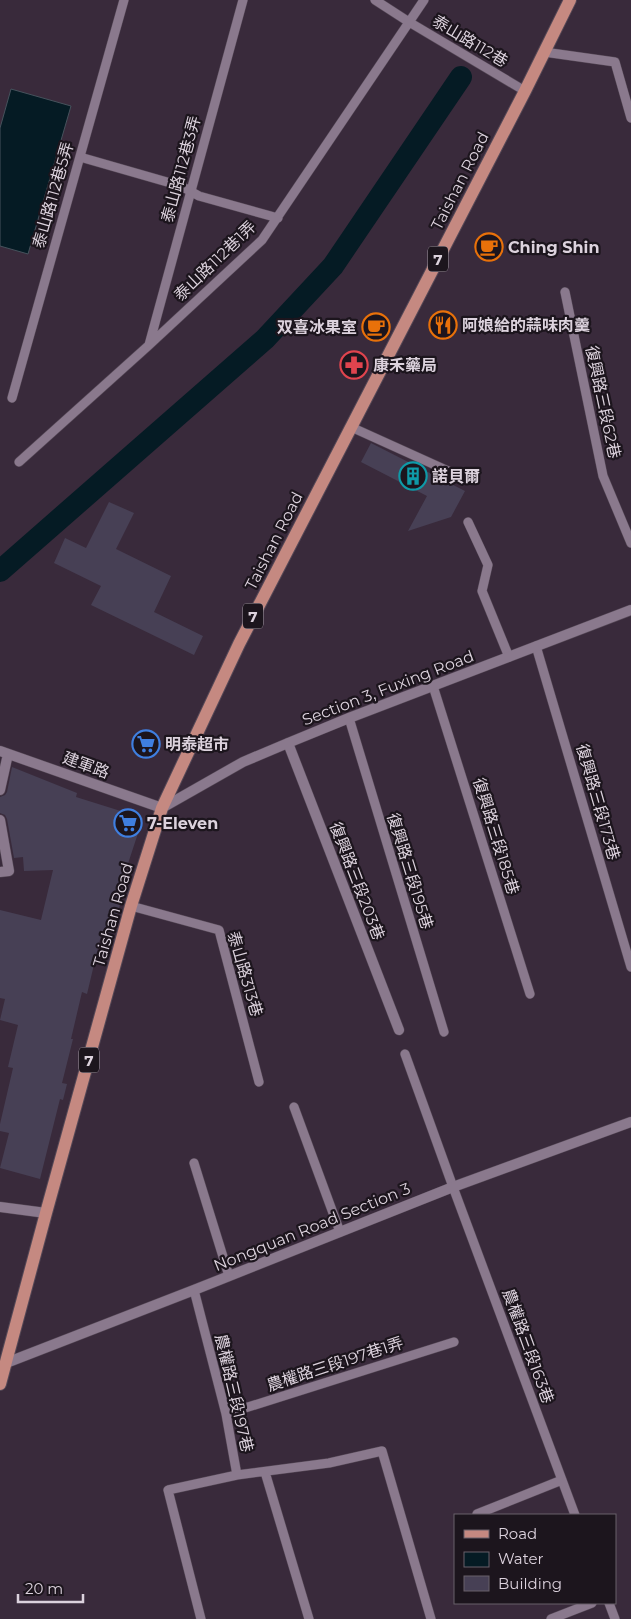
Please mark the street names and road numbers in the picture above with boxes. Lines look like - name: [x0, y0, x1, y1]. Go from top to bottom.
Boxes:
- street label: 泰山路112巷: [429, 11, 511, 71]
- street label: 泰山路112巷3弄: [158, 114, 204, 224]
- street label: Taishan Road: [427, 129, 493, 233]
- street label: 泰山路112巷5弄: [29, 140, 77, 250]
- street label: 泰山路112巷1弄: [170, 217, 260, 305]
- road number: 7: [428, 246, 448, 272]
- street label: 復興路三段62巷: [582, 344, 624, 460]
- street label: Taishan Road: [241, 489, 307, 593]
- road number: 7: [243, 604, 263, 628]
- street label: Section 3, Fuxing Road: [299, 646, 477, 730]
- street label: 復興路三段173巷: [572, 742, 624, 862]
- street label: 建軍路: [60, 748, 112, 782]
- street label: 復興路三段185巷: [469, 775, 523, 897]
- street label: 復興路三段195巷: [383, 811, 437, 931]
- street label: 復興路三段203巷: [326, 819, 388, 943]
- street label: Taishan Road: [89, 861, 137, 969]
- street label: 泰山路313巷: [224, 929, 266, 1019]
- road number: 7: [79, 1048, 99, 1072]
- street label: Nongquan Road Section 3: [211, 1179, 413, 1275]
- street label: 農權路三段163巷: [498, 1286, 558, 1406]
- street label: 農權路三段197巷: [211, 1332, 257, 1454]
- street label: 農權路三段197巷1弄: [264, 1333, 406, 1395]

